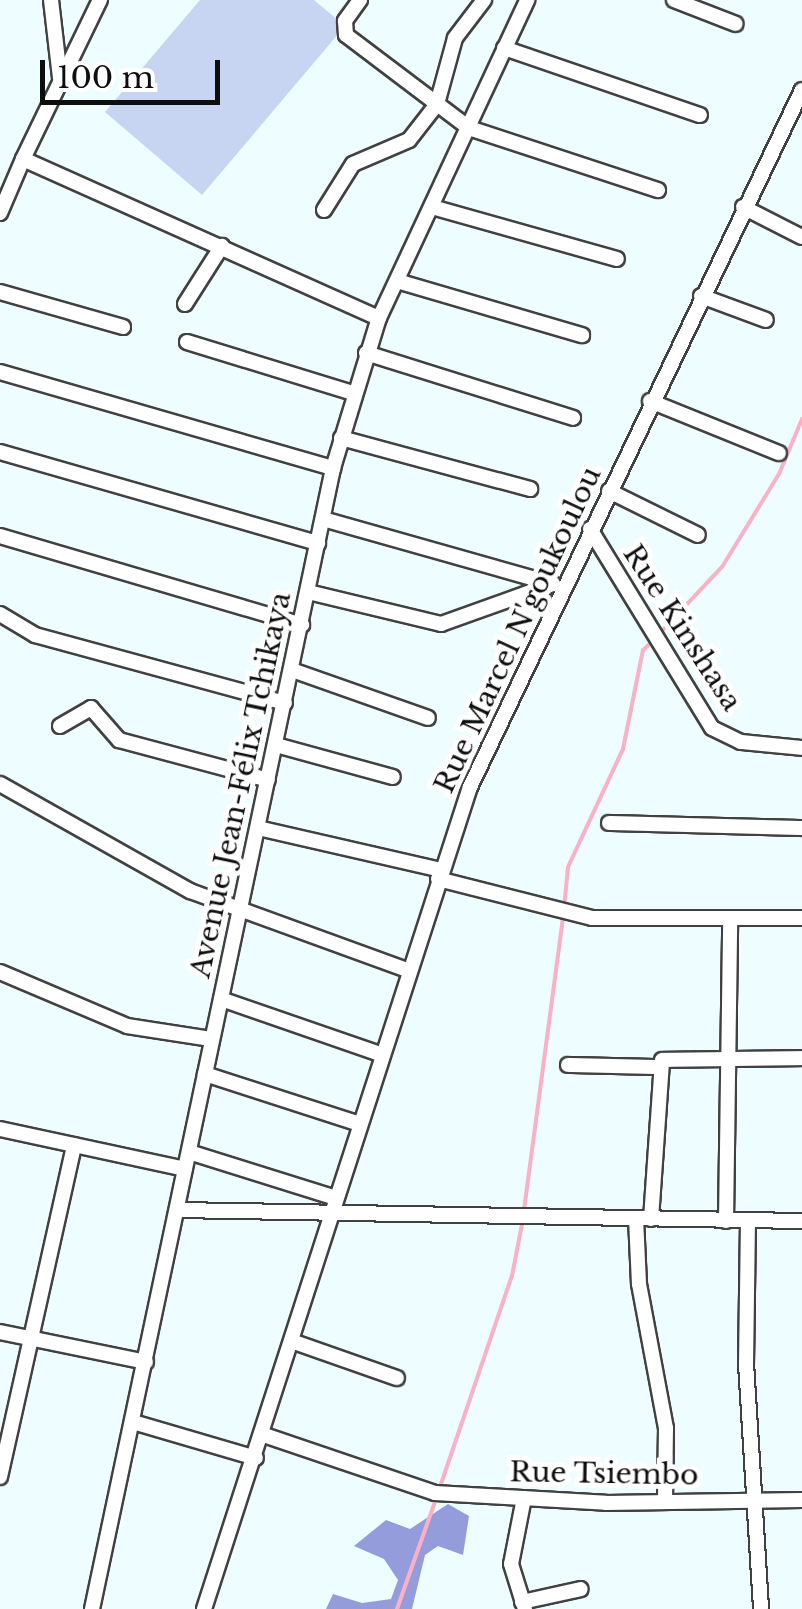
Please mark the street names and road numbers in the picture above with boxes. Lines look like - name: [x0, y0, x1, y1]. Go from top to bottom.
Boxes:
- street label: Rue Marcel N'goukoulou: [428, 462, 608, 798]
- street label: Rue Kinshasa: [616, 539, 748, 717]
- street label: Avenue Jean-Félix Tchikaya: [184, 589, 298, 981]
- street label: Rue Tsiembo: [509, 1456, 699, 1492]

